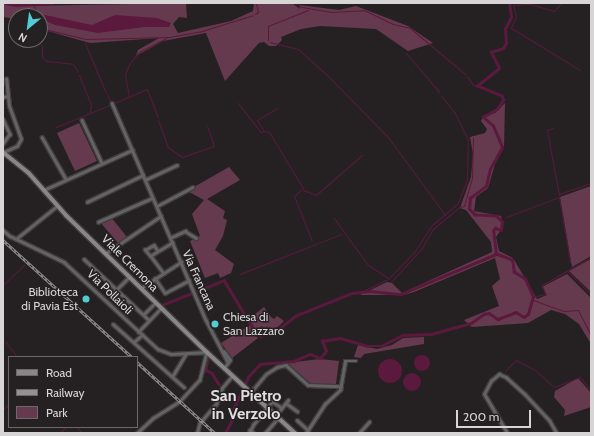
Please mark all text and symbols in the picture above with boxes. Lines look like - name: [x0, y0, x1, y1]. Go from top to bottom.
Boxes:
- north arrow: [8, 8, 48, 48]
- text: N: [16, 30, 29, 46]
- street label: Viale Cremona: [99, 232, 161, 294]
- street label: Via Francana: [179, 248, 219, 312]
- street label: Via Pollaioli: [84, 267, 136, 317]
- place label: Biblioteca di Pavia Est: [21, 285, 78, 313]
- marker: Biblioteca di Pavia Est: [81, 294, 91, 304]
- place label: Chiesa di San Lazzaro: [223, 310, 284, 338]
- marker: Chiesa di San Lazzaro: [210, 319, 220, 329]
- legend: [8, 356, 138, 428]
- text: Road: [46, 365, 72, 380]
- text: Railway: [46, 385, 84, 400]
- district label: San Pietro in Verzolo: [211, 386, 281, 424]
- scale bar: [458, 402, 533, 428]
- text: Park: [46, 405, 68, 420]
- text: 200 m: [463, 409, 499, 424]

